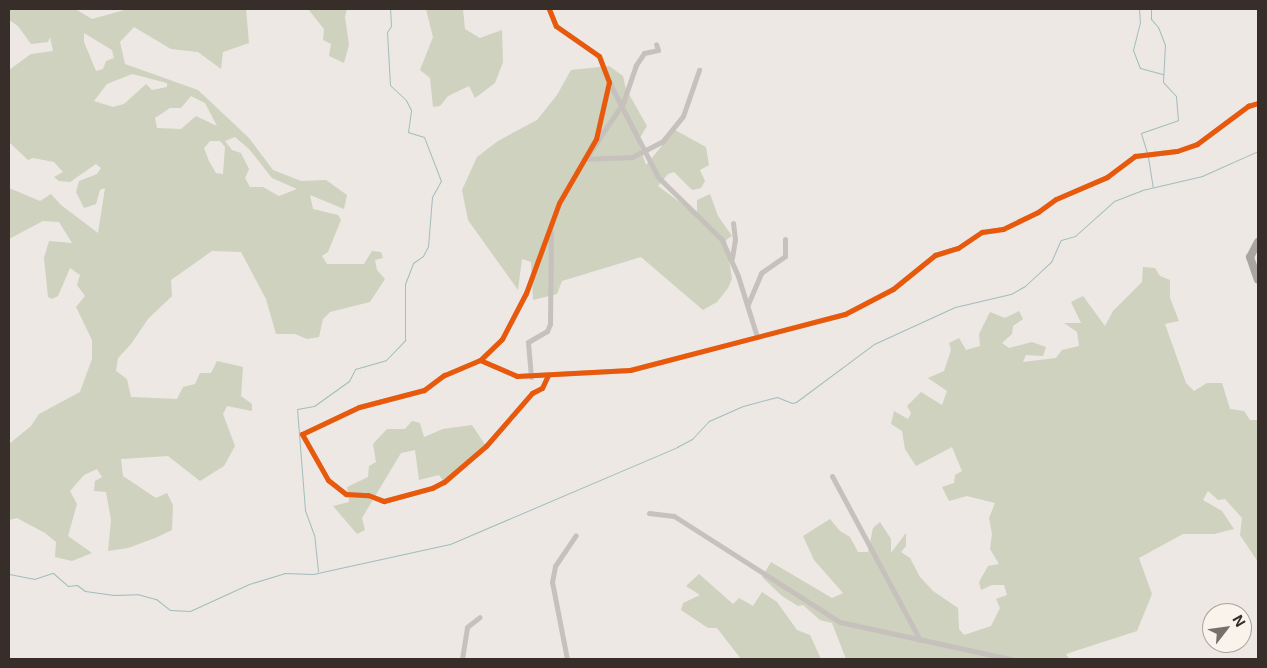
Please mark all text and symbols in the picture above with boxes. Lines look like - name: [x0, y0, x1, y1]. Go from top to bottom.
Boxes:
- north arrow: [1202, 603, 1252, 653]
- text: N: [1230, 612, 1250, 630]

